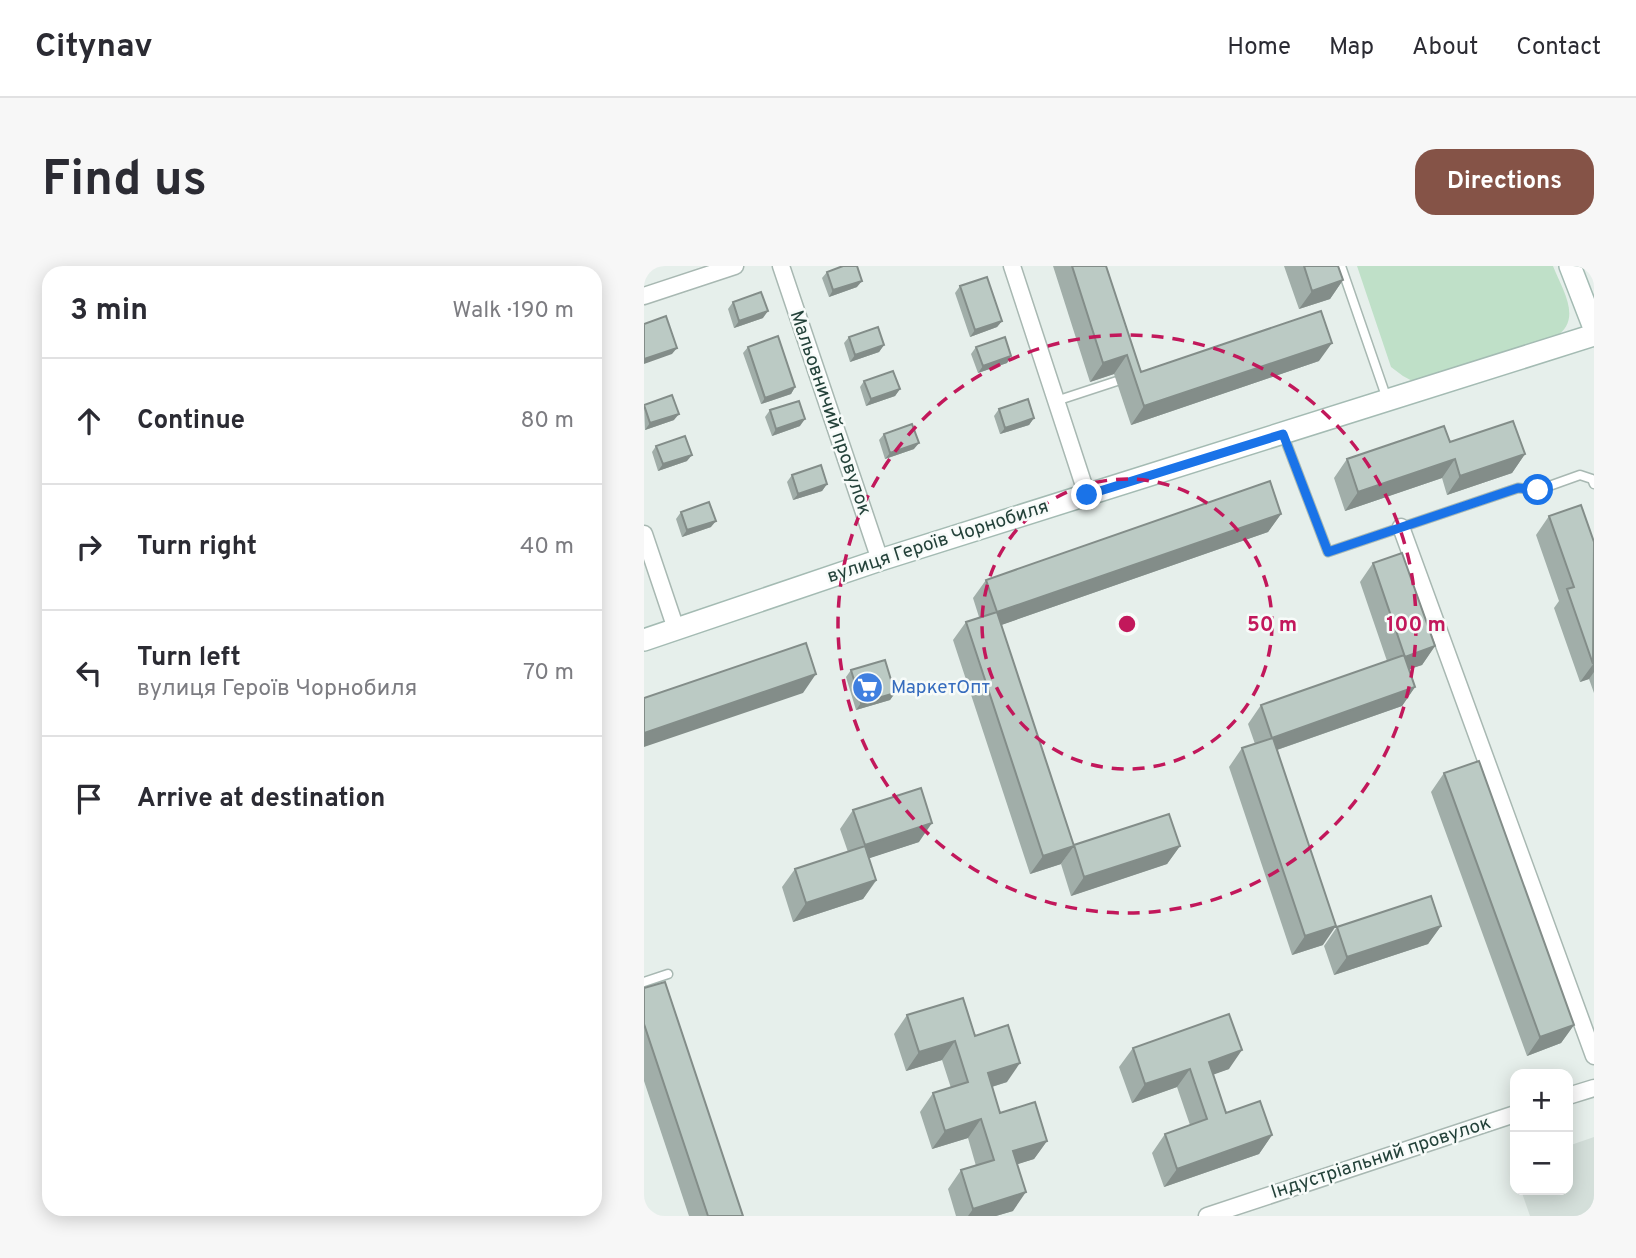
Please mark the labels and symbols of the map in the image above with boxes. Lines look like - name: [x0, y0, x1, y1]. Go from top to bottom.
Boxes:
- street label: Мальовничий провулок: [784, 308, 876, 519]
- route start: [1522, 474, 1553, 505]
- route end: [1071, 479, 1102, 510]
- street label: вулиця Героїв Чорнобиля: [824, 495, 1052, 589]
- centre of rings: [1115, 612, 1139, 636]
- text: 50 m: [1247, 612, 1297, 639]
- text: 100 m: [1386, 612, 1446, 639]
- supermarket icon: МаркетОпт: [851, 671, 885, 705]
- place label: МаркетОпт: [891, 676, 990, 700]
- street label: Індустріальний провулок: [1268, 1111, 1494, 1205]

